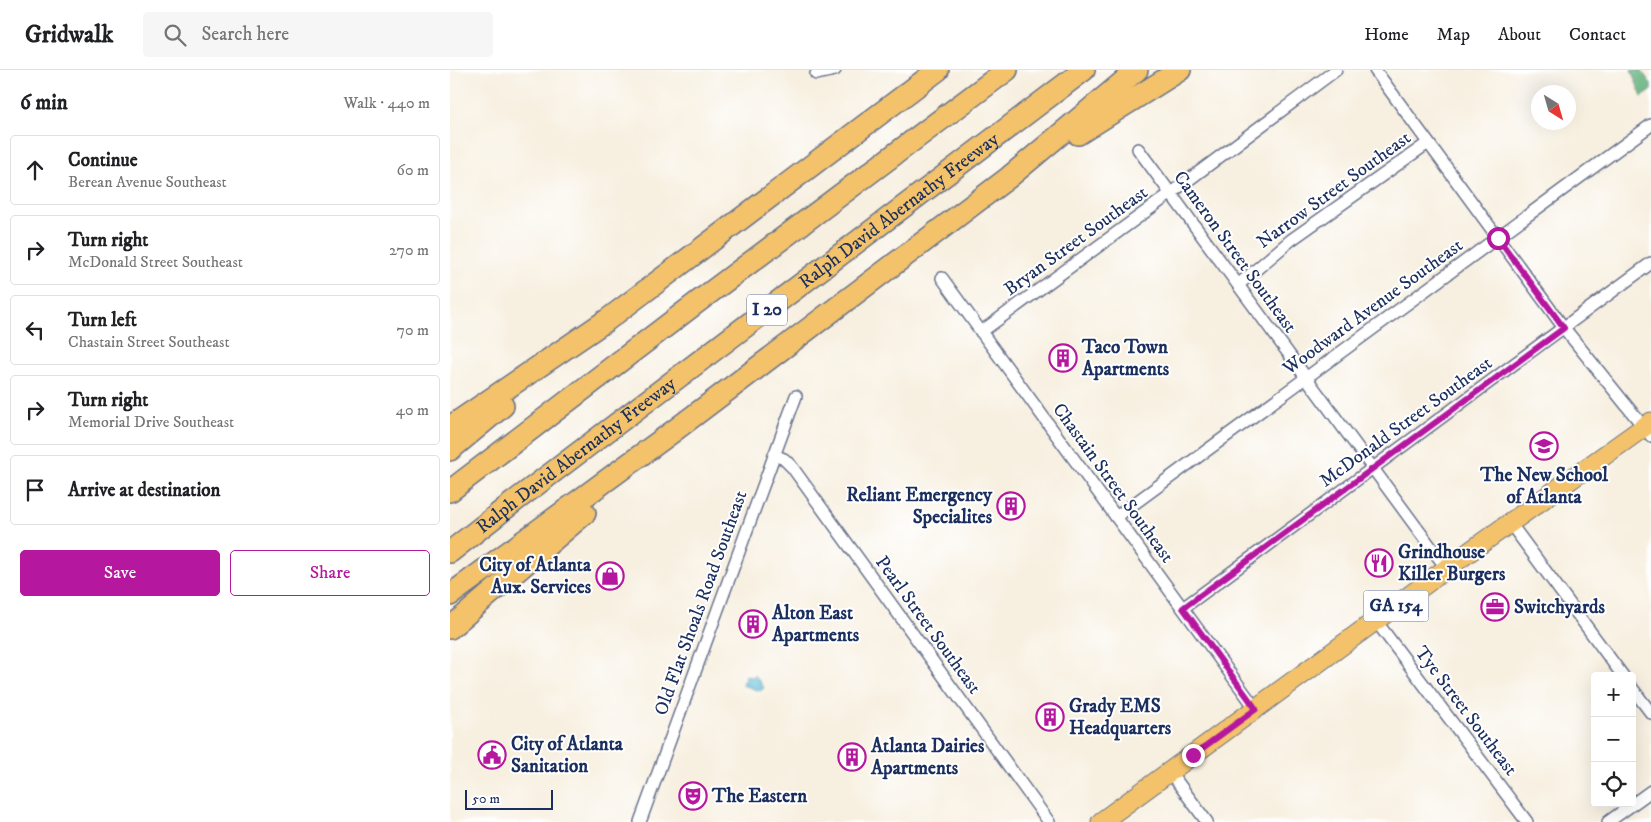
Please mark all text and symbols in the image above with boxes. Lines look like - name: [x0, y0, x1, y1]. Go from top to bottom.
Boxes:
- search box: [143, 12, 493, 57]
- text: Gridwalk: [25, 20, 113, 50]
- icon: search: [161, 21, 189, 49]
- text: Search here: [201, 23, 289, 46]
- text: Home: [1364, 24, 1409, 46]
- text: Map: [1437, 24, 1470, 46]
- text: About: [1498, 24, 1541, 46]
- text: Contact: [1569, 24, 1626, 46]
- north arrow: [1531, 85, 1576, 130]
- text: 6 min: [20, 90, 68, 116]
- text: Walk · 440 m: [344, 93, 430, 113]
- street label: Narrow Street Southeast: [1253, 126, 1415, 254]
- street label: Ralph David Abernathy Freeway: [794, 127, 1004, 293]
- text: Continue: [68, 149, 138, 172]
- icon: ahead: [21, 156, 49, 184]
- text: 60 m: [397, 160, 429, 180]
- street label: Cameron Street Southeast: [1168, 166, 1302, 338]
- text: Berean Avenue Southeast: [68, 172, 227, 192]
- street label: Bryan Street Southeast: [1000, 181, 1152, 301]
- route start: [1487, 227, 1510, 250]
- text: Turn right: [68, 229, 148, 252]
- street label: Woodward Avenue Southeast: [1278, 234, 1467, 381]
- icon: right: [21, 236, 49, 264]
- text: 270 m: [389, 240, 429, 260]
- text: McDonald Street Southeast: [68, 252, 243, 272]
- road number: I 20: [747, 294, 787, 326]
- text: Turn left: [68, 309, 137, 332]
- icon: left: [21, 316, 49, 344]
- text: 70 m: [397, 320, 429, 340]
- text: Chastain Street Southeast: [68, 332, 230, 352]
- place label: Taco Town Apartments: [1081, 336, 1170, 381]
- building icon: Taco Town Apartments: [1048, 343, 1078, 373]
- street label: McDonald Street Southeast: [1315, 352, 1497, 492]
- street label: Ralph David Abernathy Freeway: [472, 371, 681, 538]
- text: Turn right: [68, 389, 148, 412]
- icon: right: [21, 396, 49, 424]
- street label: Chastain Street Southeast: [1047, 399, 1179, 567]
- text: 40 m: [396, 400, 429, 420]
- text: Memorial Drive Southeast: [68, 412, 234, 432]
- school or university icon: The New School of Atlanta: [1529, 431, 1559, 461]
- place label: The New School of Atlanta: [1479, 464, 1608, 509]
- icon: arrive: [21, 476, 49, 504]
- text: Arrive at destination: [68, 479, 220, 502]
- place label: Reliant Emergency Specialites: [846, 484, 993, 529]
- street label: Old Flat Shoals Road Southeast: [650, 487, 752, 719]
- building icon: Reliant Emergency Specialites: [996, 491, 1026, 521]
- place label: Grindhouse Killer Burgers: [1398, 541, 1506, 586]
- restaurant icon: Grindhouse Killer Burgers: [1364, 548, 1394, 578]
- button: Save: [20, 550, 220, 596]
- button: Share: [230, 550, 430, 596]
- street label: Pearl Street Southeast: [870, 551, 986, 699]
- place label: City of Atlanta Aux. Services: [479, 554, 592, 599]
- shop icon: City of Atlanta Aux. Services: [595, 561, 625, 591]
- road number: GA 154: [1364, 590, 1428, 622]
- office icon: Switchyards: [1480, 592, 1510, 622]
- place label: Switchyards: [1514, 596, 1605, 619]
- place label: Alton East Apartments: [771, 602, 860, 647]
- building icon: Alton East Apartments: [738, 609, 768, 639]
- street label: Tye Street Southeast: [1410, 642, 1522, 780]
- map controls: [1591, 672, 1636, 807]
- button: +: [1591, 672, 1636, 717]
- place label: Grady EMS Headquarters: [1069, 695, 1172, 741]
- building icon: Grady EMS Headquarters: [1035, 702, 1065, 732]
- button: −: [1591, 717, 1636, 762]
- place label: City of Atlanta Sanitation: [511, 733, 624, 778]
- place label: Atlanta Dairies Apartments: [870, 735, 985, 780]
- public building icon: City of Atlanta Sanitation: [477, 740, 507, 770]
- building icon: Atlanta Dairies Apartments: [837, 742, 867, 772]
- route end: [1182, 744, 1205, 767]
- button: locate: [1591, 762, 1636, 807]
- theatre icon: The Eastern: [678, 781, 708, 811]
- place label: The Eastern: [711, 785, 808, 808]
- scale bar: [465, 787, 552, 810]
- text: 50 m: [472, 790, 500, 808]

